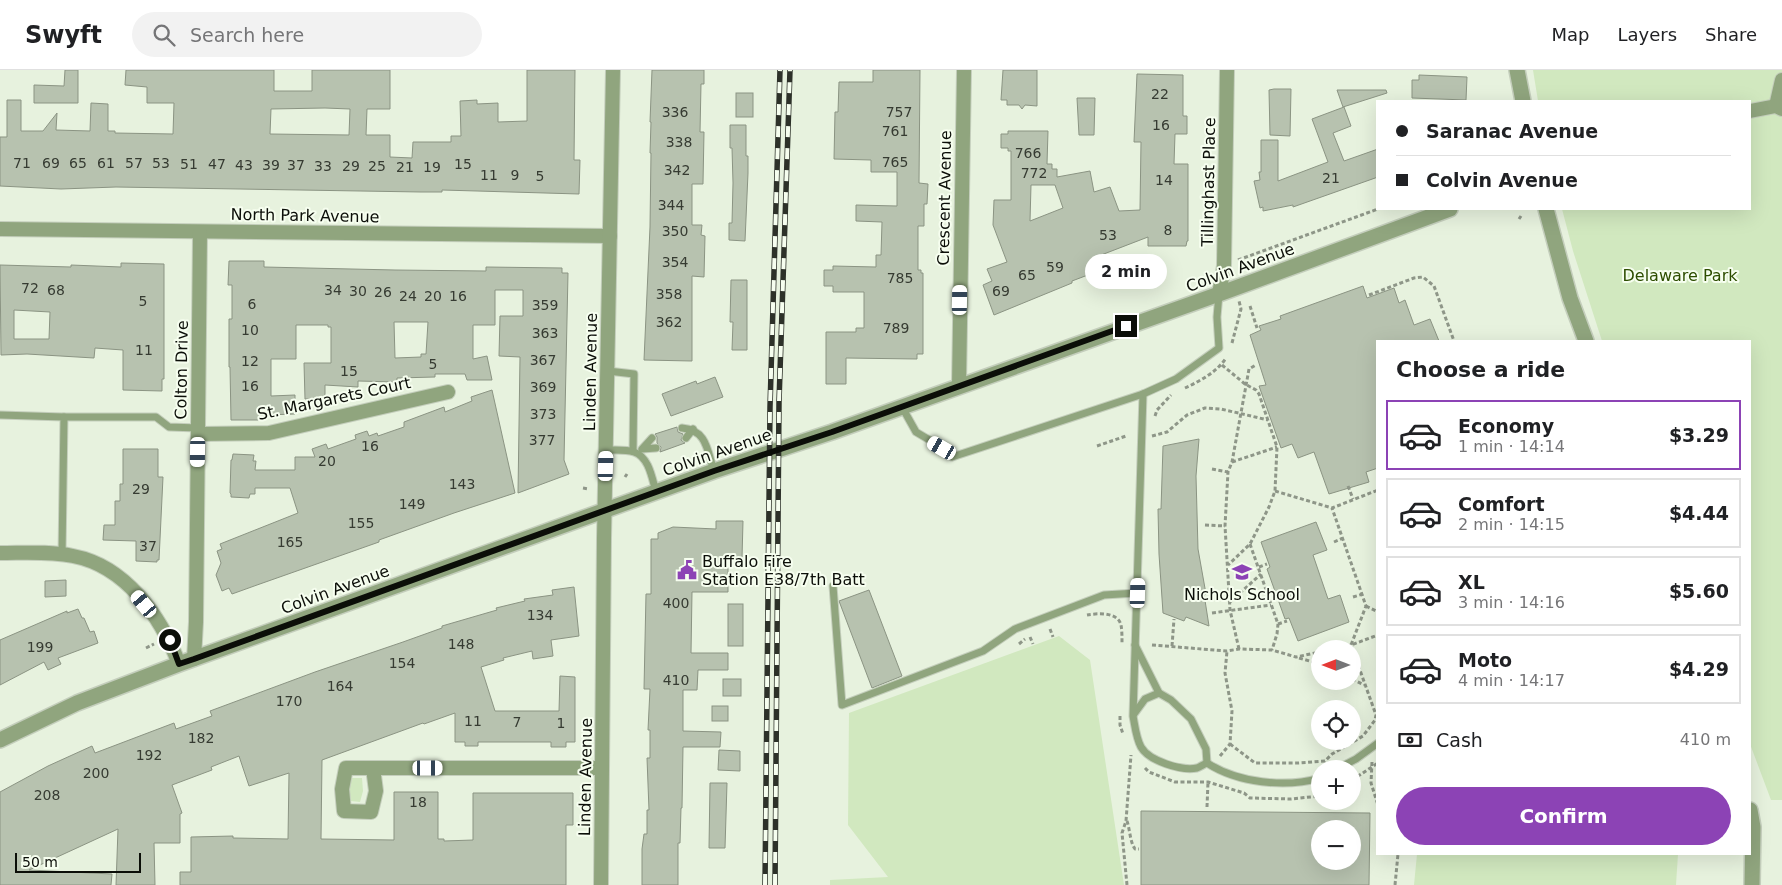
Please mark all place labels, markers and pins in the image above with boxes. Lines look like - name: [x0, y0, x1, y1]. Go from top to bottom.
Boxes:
- place label: Buffalo Fire Station E38/7th Batt: [702, 552, 865, 589]
- public building icon: Buffalo Fire Station E38/7th Batt: [676, 559, 698, 581]
- school or university icon: Nichols School: [1231, 561, 1253, 583]
- place label: Nichols School: [1184, 585, 1300, 604]

